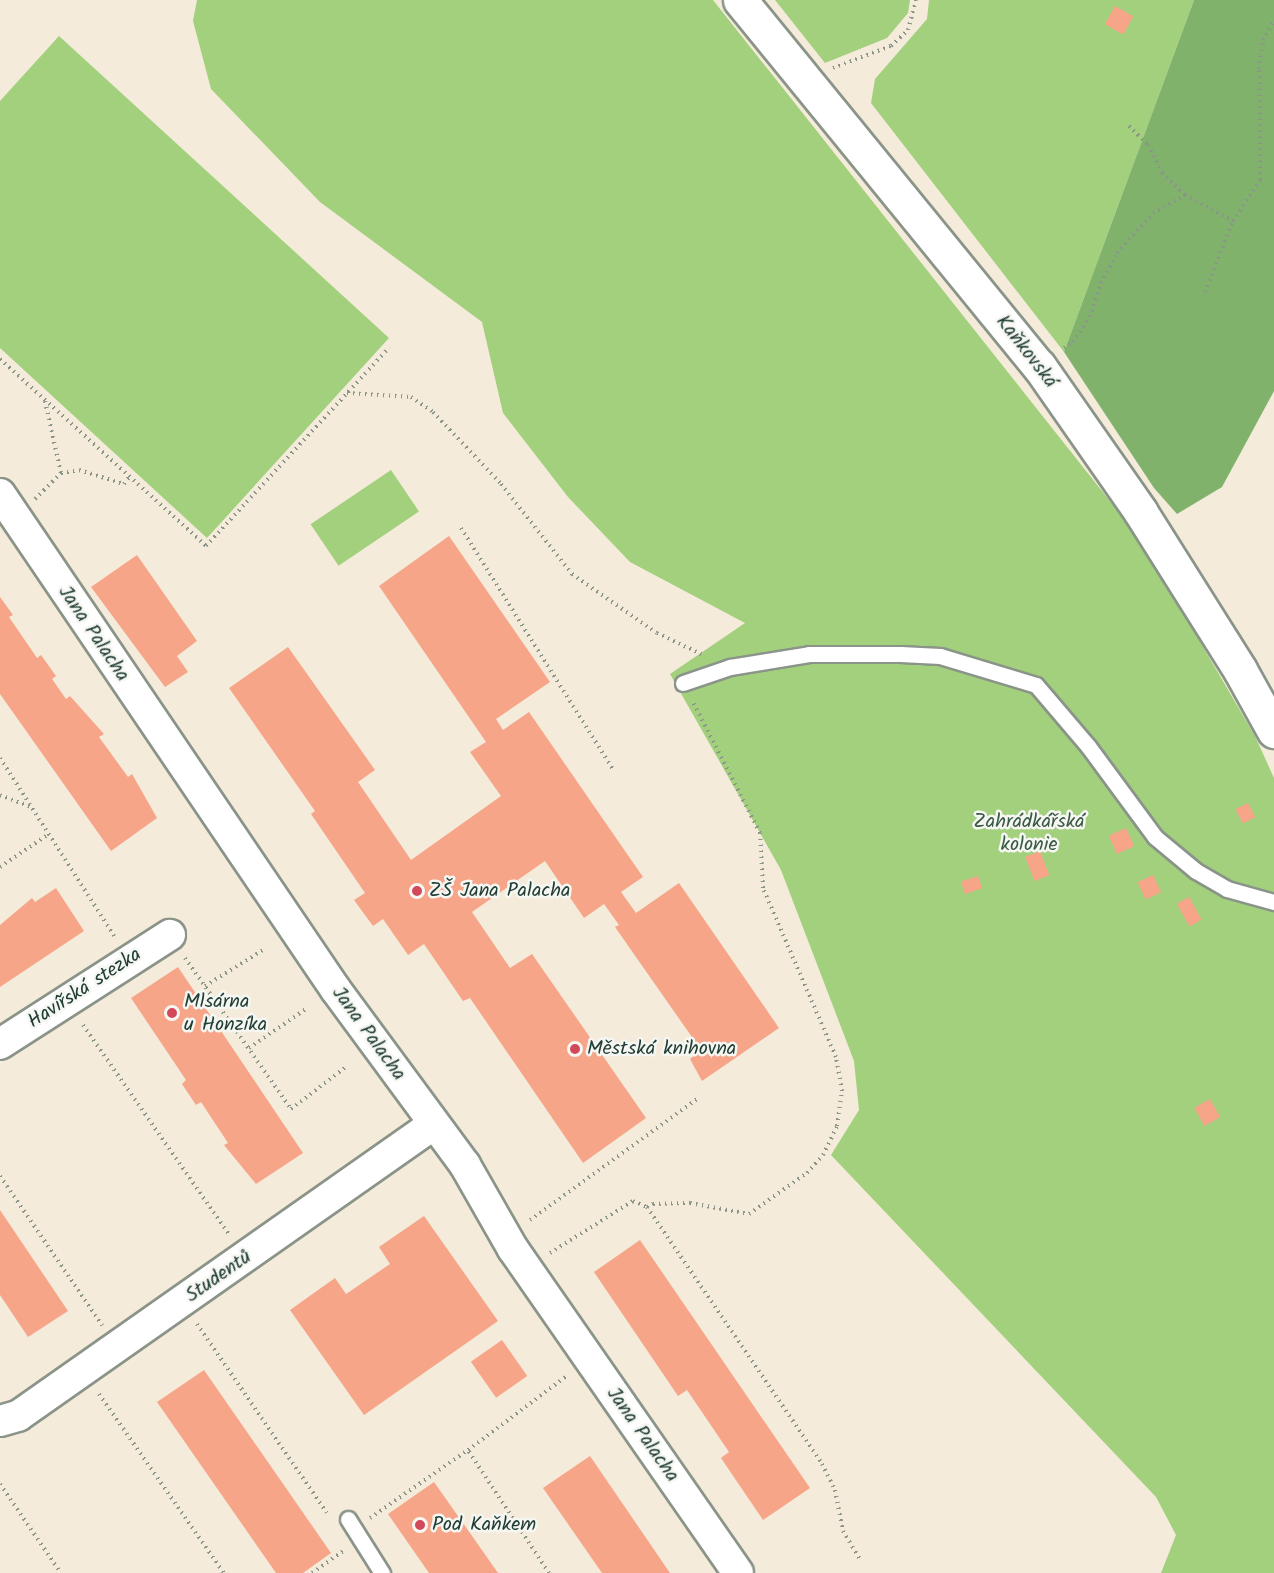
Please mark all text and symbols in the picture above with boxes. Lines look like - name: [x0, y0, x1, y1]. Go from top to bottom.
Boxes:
- street label: Kaňkovská: [990, 311, 1062, 393]
- street label: Jana Palacha: [52, 582, 134, 686]
- park label: Zahrádkářská kolonie: [973, 811, 1085, 858]
- place label: ZŠ Jana Palacha: [429, 879, 570, 903]
- marker: ZŠ Jana Palacha: [410, 884, 424, 898]
- street label: Havířská stezka: [24, 943, 146, 1035]
- street label: Jana Palacha: [326, 982, 410, 1086]
- place label: Mlsárna u Honzíka: [184, 990, 267, 1037]
- marker: Mlsárna u Honzíka: [165, 1006, 179, 1020]
- place label: Městská knihovna: [587, 1037, 736, 1061]
- marker: Městská knihovna: [568, 1042, 582, 1056]
- street label: Studentů: [181, 1246, 257, 1308]
- street label: Jana Palacha: [601, 1383, 683, 1487]
- place label: Pod Kaňkem: [432, 1513, 536, 1537]
- marker: Pod Kaňkem: [413, 1518, 427, 1532]

